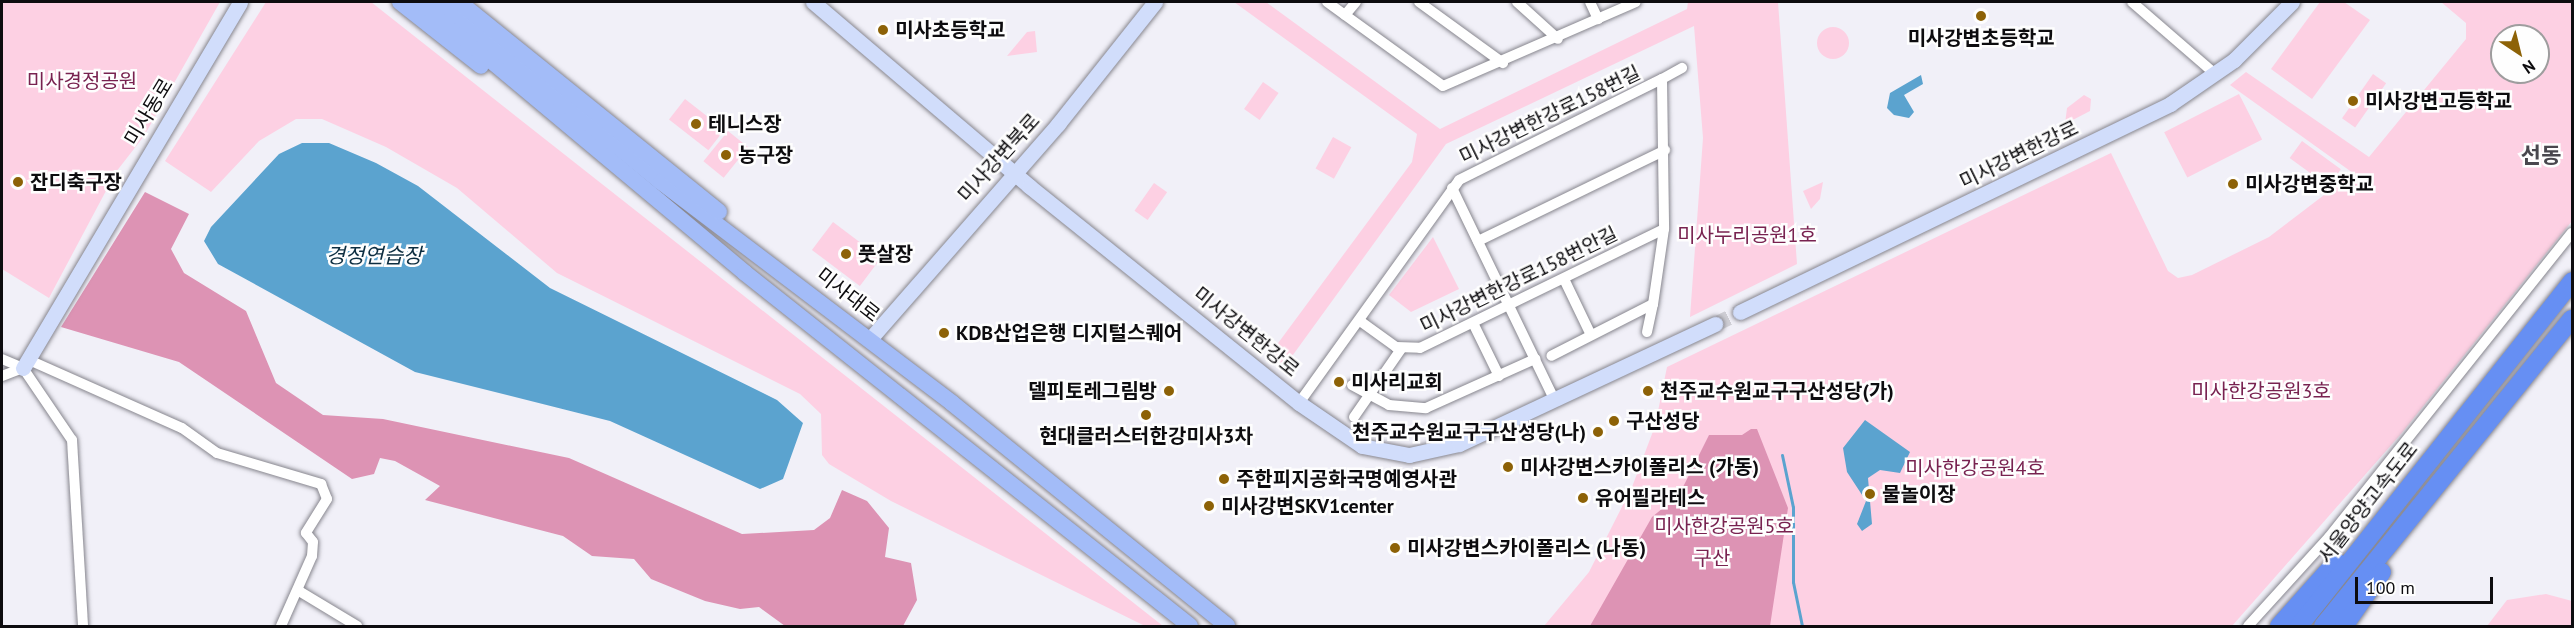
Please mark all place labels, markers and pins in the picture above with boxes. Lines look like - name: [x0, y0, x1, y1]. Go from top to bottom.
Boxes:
- marker: 미사강변초등학교: [1974, 9, 1988, 23]
- place label: 미사초등학교: [895, 18, 1005, 42]
- marker: 미사초등학교: [876, 23, 890, 37]
- place label: 미사강변초등학교: [1907, 26, 2055, 50]
- place label: 미사강변고등학교: [2365, 89, 2512, 113]
- marker: 미사강변고등학교: [2346, 94, 2360, 108]
- place label: 테니스장: [708, 112, 782, 136]
- marker: 테니스장: [689, 117, 703, 131]
- place label: 농구장: [738, 143, 793, 167]
- marker: 농구장: [719, 148, 733, 162]
- place label: 잔디축구장: [30, 170, 122, 194]
- place label: 미사강변중학교: [2245, 172, 2374, 196]
- marker: 잔디축구장: [11, 175, 25, 189]
- marker: 미사강변중학교: [2226, 177, 2240, 191]
- place label: 풋살장: [858, 242, 913, 266]
- marker: 풋살장: [839, 247, 853, 261]
- place label: KDB산업은행 디지털스퀘어: [956, 321, 1182, 345]
- marker: KDB산업은행 디지털스퀘어: [937, 326, 951, 340]
- place label: 미사리교회: [1351, 370, 1443, 394]
- marker: 미사리교회: [1332, 375, 1346, 389]
- place label: 델피토레그림방: [1028, 379, 1157, 403]
- place label: 천주교수원교구구산성당(가): [1660, 379, 1894, 403]
- marker: 델피토레그림방: [1162, 384, 1176, 398]
- marker: 천주교수원교구구산성당(가): [1641, 384, 1655, 398]
- marker: 현대클러스터한강미사3차: [1139, 408, 1153, 422]
- place label: 구산성당: [1626, 409, 1700, 433]
- marker: 구산성당: [1607, 414, 1621, 428]
- place label: 천주교수원교구구산성당(나): [1352, 420, 1586, 444]
- place label: 현대클러스터한강미사3차: [1039, 424, 1253, 448]
- marker: 천주교수원교구구산성당(나): [1591, 425, 1605, 439]
- place label: 미사강변스카이폴리스 (가동): [1520, 455, 1759, 479]
- marker: 미사강변스카이폴리스 (가동): [1501, 460, 1515, 474]
- place label: 주한피지공화국명예영사관: [1236, 467, 1457, 491]
- marker: 주한피지공화국명예영사관: [1217, 472, 1231, 486]
- place label: 물놀이장: [1882, 482, 1956, 506]
- place label: 유어필라테스: [1595, 486, 1705, 510]
- marker: 물놀이장: [1863, 487, 1877, 501]
- marker: 유어필라테스: [1576, 491, 1590, 505]
- place label: 미사강변SKV1center: [1221, 494, 1394, 518]
- marker: 미사강변SKV1center: [1202, 499, 1216, 513]
- place label: 미사강변스카이폴리스 (나동): [1407, 536, 1646, 560]
- marker: 미사강변스카이폴리스 (나동): [1388, 541, 1402, 555]

